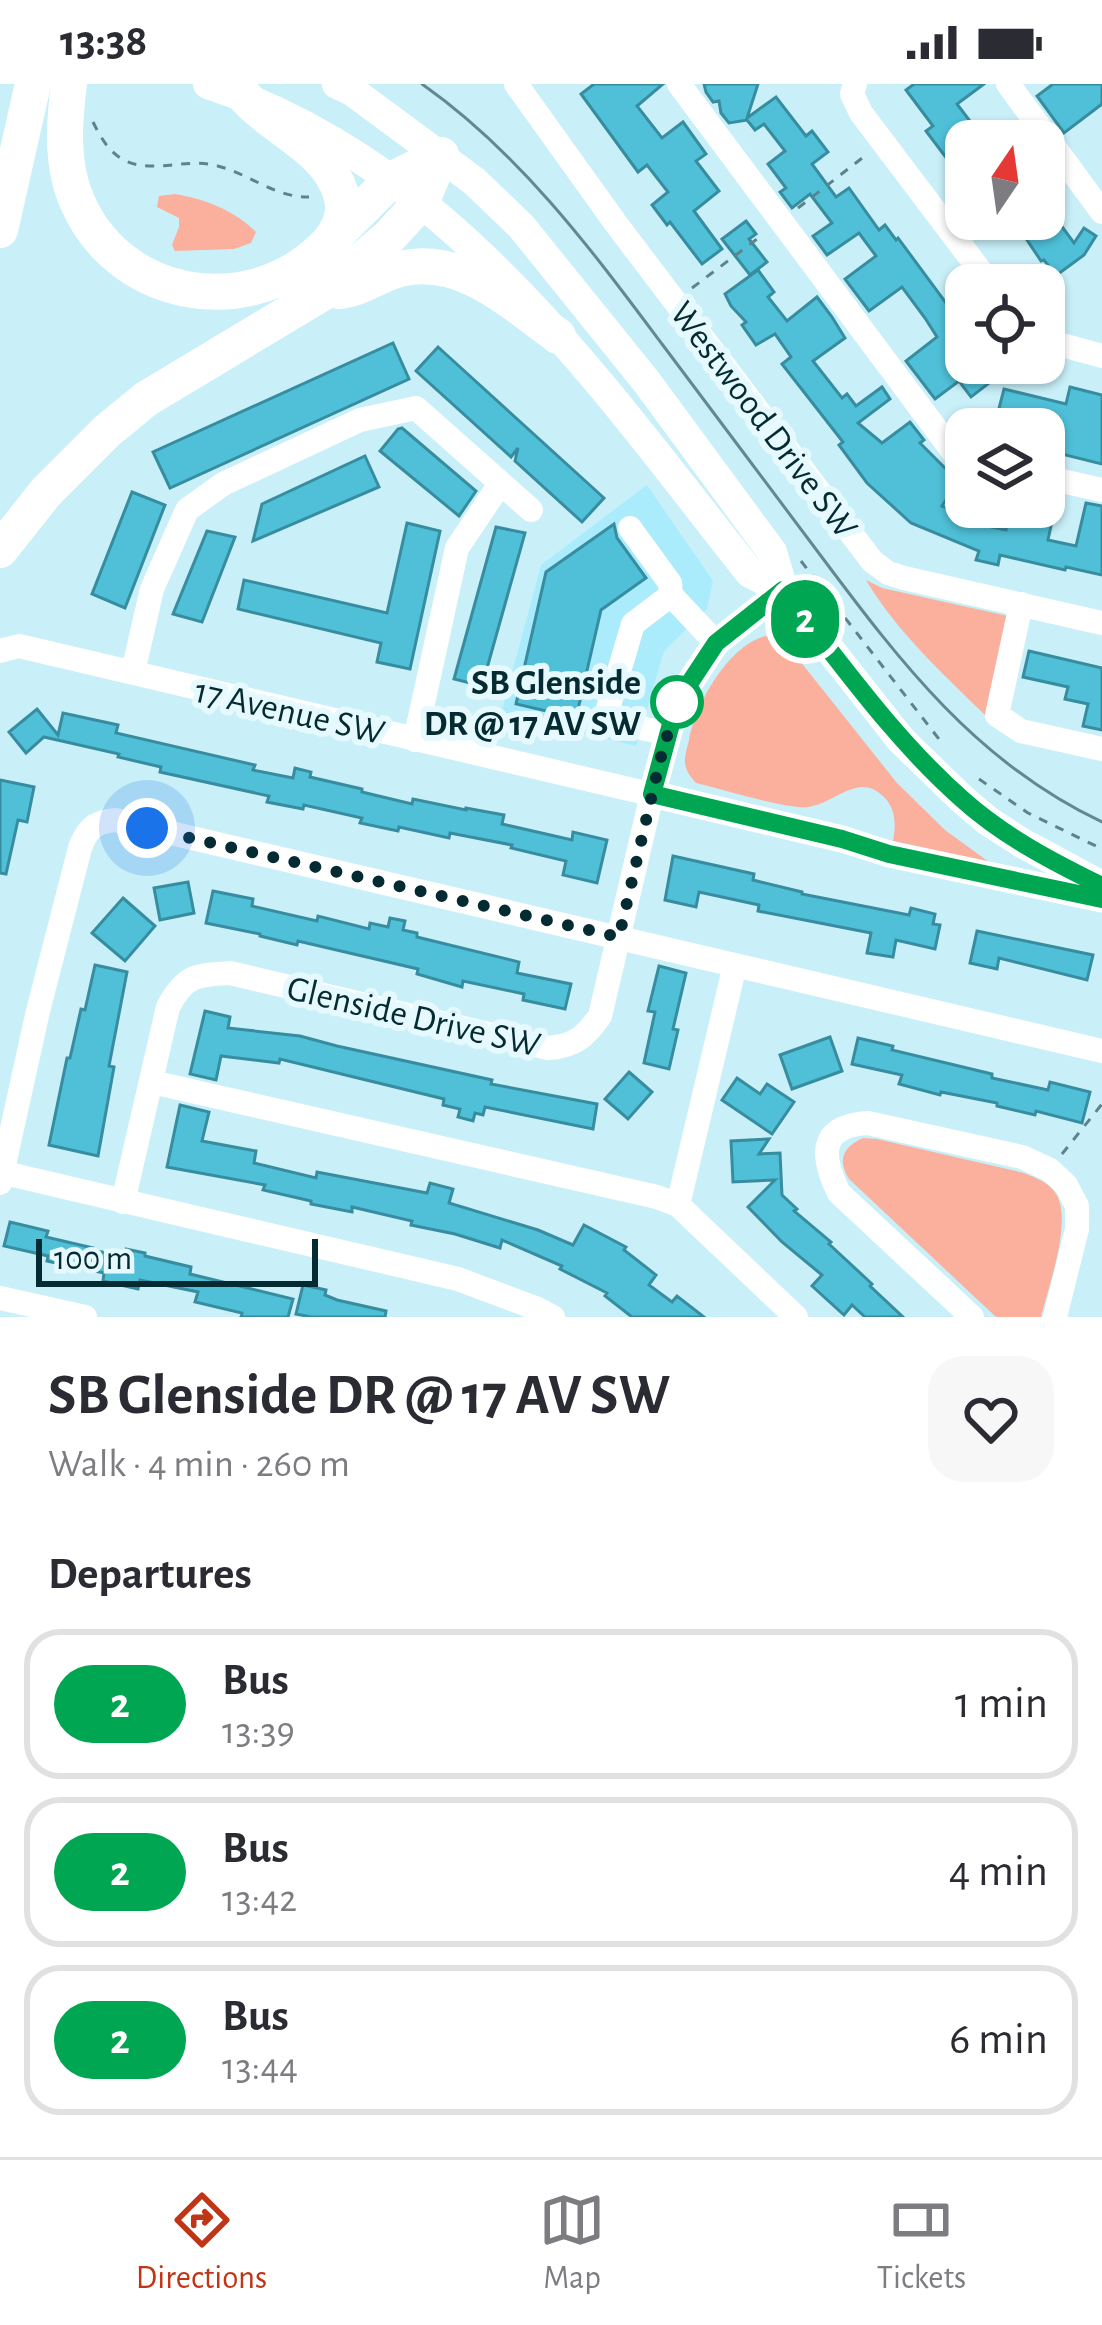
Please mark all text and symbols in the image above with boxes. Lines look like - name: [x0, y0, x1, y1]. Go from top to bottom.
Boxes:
- text: 13:38: [60, 19, 147, 64]
- north arrow: [945, 120, 1065, 240]
- map controls: [945, 120, 1065, 528]
- button: locate: [945, 264, 1065, 384]
- street label: Westwood Drive SW: [663, 295, 864, 545]
- button: layers: [945, 408, 1065, 528]
- line badge: 2: [766, 580, 844, 658]
- text: 2: [795, 598, 815, 640]
- place label: SB Glenside DR @ 17 AV SW: [424, 665, 641, 742]
- street label: 17 Avenue SW: [191, 673, 388, 751]
- marker: SB Glenside DR @ 17 AV SW: [652, 677, 702, 727]
- your location: [117, 798, 177, 858]
- street label: Glenside Drive SW: [284, 970, 544, 1064]
- scale bar: [36, 1233, 318, 1286]
- text: 100 m: [54, 1243, 132, 1276]
- button: heart: [928, 1356, 1054, 1482]
- text: SB Glenside DR @ 17 AV SW: [48, 1367, 670, 1424]
- text: Walk · 4 min · 260 m: [48, 1445, 350, 1484]
- text: Departures: [48, 1552, 252, 1597]
- text: Bus: [222, 1658, 289, 1703]
- text: 1 min: [955, 1681, 1048, 1726]
- text: 2: [110, 1683, 130, 1725]
- text: 13:39: [222, 1712, 295, 1751]
- text: Bus: [222, 1826, 289, 1871]
- text: 4 min: [949, 1849, 1048, 1894]
- text: 2: [110, 1851, 130, 1893]
- text: 13:42: [222, 1880, 297, 1919]
- text: Bus: [222, 1994, 289, 2039]
- text: 6 min: [949, 2017, 1048, 2062]
- text: 2: [110, 2019, 130, 2061]
- text: 13:44: [222, 2048, 298, 2087]
- tab: Directions: [136, 2187, 267, 2299]
- tab: Map: [539, 2187, 605, 2299]
- tab: Tickets: [877, 2187, 966, 2299]

